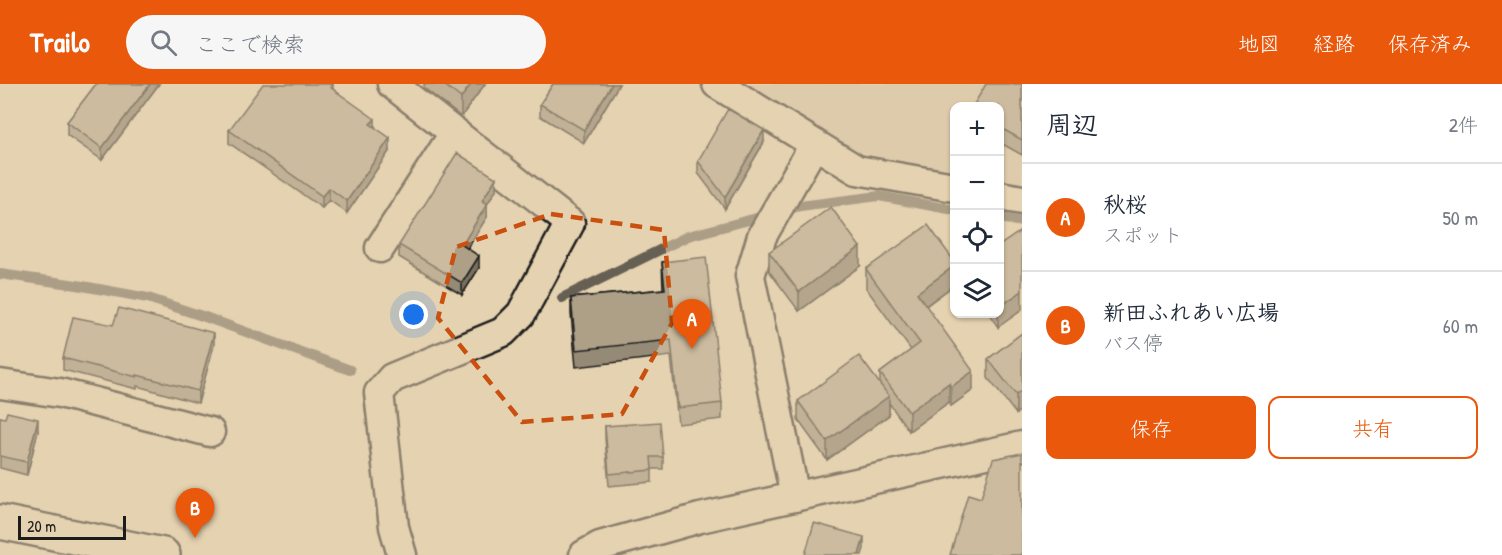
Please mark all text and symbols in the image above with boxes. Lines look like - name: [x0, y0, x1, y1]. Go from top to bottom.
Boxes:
- search box: [126, 15, 546, 69]
- text: Trailo: [30, 23, 90, 61]
- icon: search: [147, 26, 180, 59]
- text: ここで検索: [195, 29, 305, 59]
- text: 地図: [1238, 29, 1280, 58]
- text: 経路: [1313, 29, 1355, 58]
- text: 保存済み: [1388, 29, 1472, 58]
- map controls: [950, 102, 1004, 318]
- button: +: [950, 102, 1004, 156]
- text: 周辺: [1046, 107, 1098, 142]
- text: 2件: [1449, 111, 1478, 138]
- button: −: [950, 156, 1004, 210]
- text: 秋桜: [1103, 189, 1147, 219]
- text: A: [1061, 204, 1070, 231]
- text: 50 m: [1442, 204, 1478, 231]
- button: locate: [950, 210, 1004, 264]
- text: スポット: [1103, 221, 1183, 248]
- button: layers: [950, 264, 1004, 318]
- text: 新田ふれあい広場: [1103, 297, 1279, 327]
- your location: [399, 300, 428, 329]
- pin: A: [672, 300, 712, 349]
- text: B: [1060, 312, 1071, 339]
- text: 60 m: [1443, 312, 1478, 339]
- text: バス停: [1103, 329, 1163, 356]
- button: 保存: [1046, 396, 1256, 459]
- button: 共有: [1268, 396, 1478, 459]
- pin: B: [176, 488, 214, 538]
- scale bar: [18, 513, 126, 540]
- text: 20 m: [27, 515, 56, 537]

